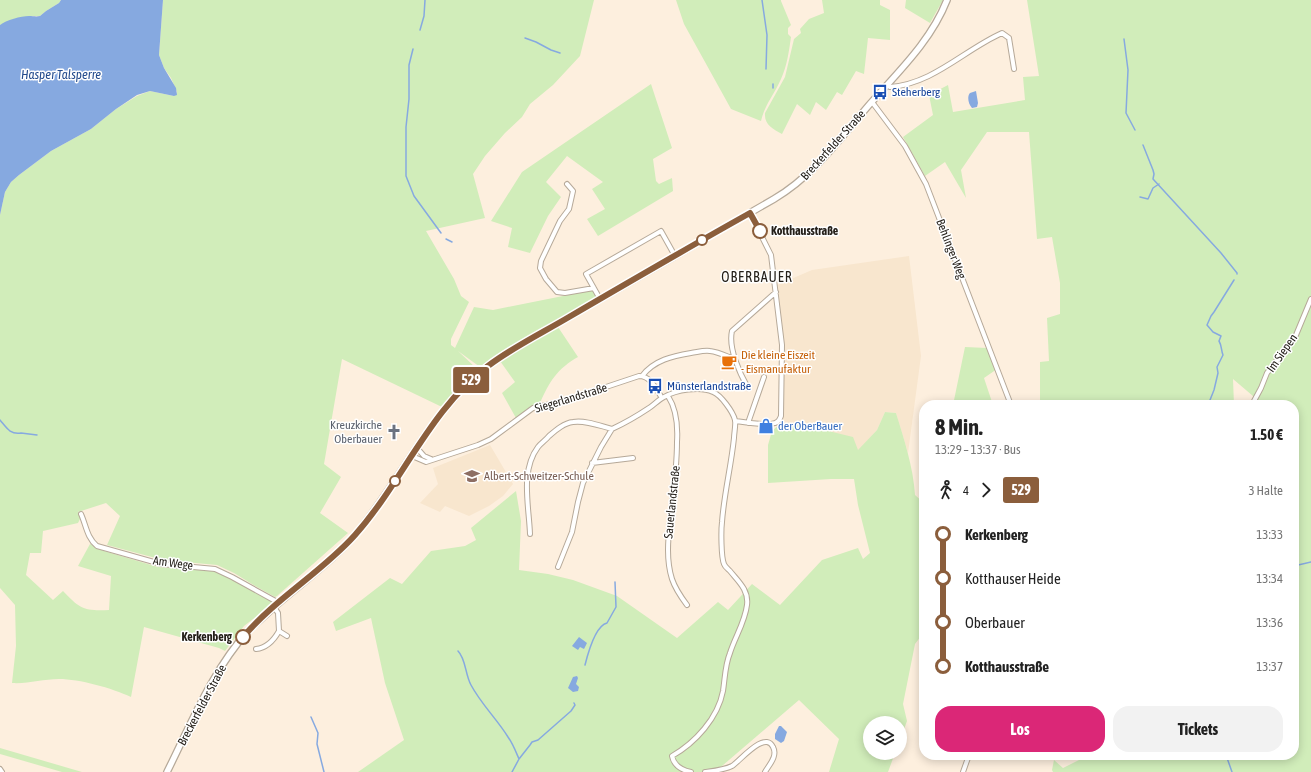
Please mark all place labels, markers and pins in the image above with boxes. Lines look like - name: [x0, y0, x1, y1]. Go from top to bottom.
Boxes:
- bus stop icon: Steherberg: [871, 83, 889, 101]
- place label: Steherberg: [892, 85, 941, 99]
- marker: Kotthausstraße: [752, 223, 768, 239]
- place label: Kotthausstraße: [771, 224, 839, 238]
- unlabelled marker: [696, 234, 708, 246]
- place label: Die kleine Eiszeit - Eismanufaktur: [741, 348, 816, 376]
- cafe icon: Die kleine Eiszeit - Eismanufaktur: [720, 353, 738, 371]
- bus stop icon: Münsterlandstraße: [646, 377, 664, 395]
- place label: Münsterlandstraße: [667, 379, 751, 393]
- shop icon: der OberBauer: [757, 417, 775, 435]
- place label: Kreuzkirche Oberbauer: [330, 418, 382, 446]
- place label: der OberBauer: [778, 419, 843, 433]
- church icon: Kreuzkirche Oberbauer: [385, 423, 403, 441]
- school or university icon: Albert-Schweitzer-Schule: [463, 467, 481, 485]
- place label: Albert-Schweitzer-Schule: [484, 469, 594, 483]
- unlabelled marker: [389, 475, 401, 487]
- marker: Kerkenberg: [235, 629, 251, 645]
- place label: Kerkenberg: [182, 630, 233, 644]

